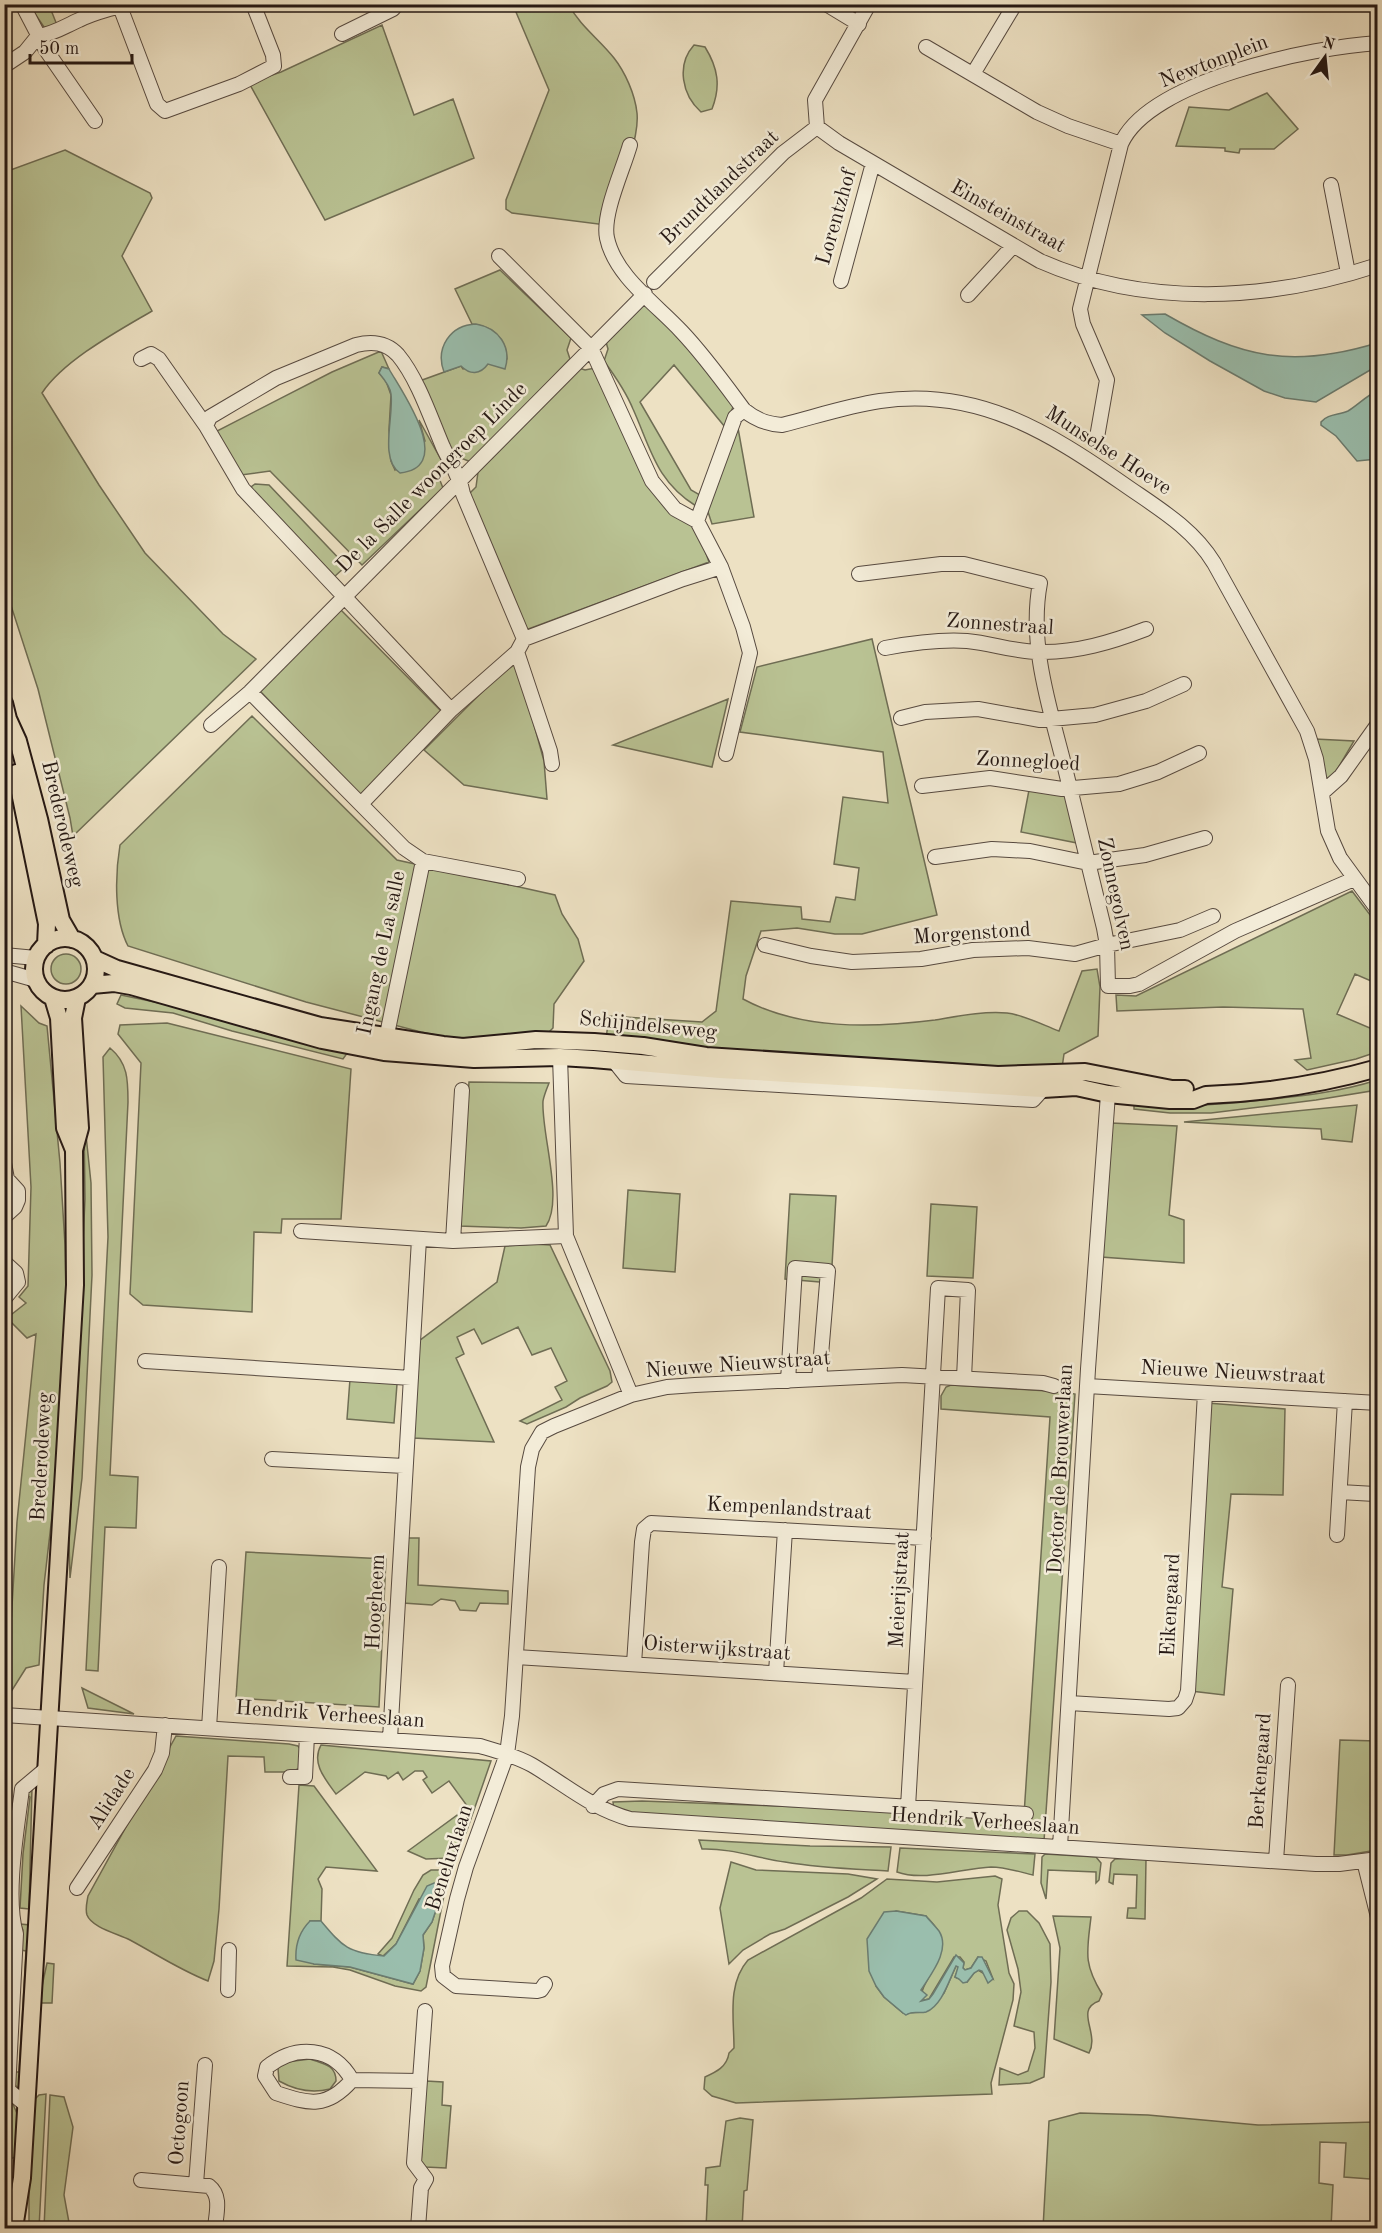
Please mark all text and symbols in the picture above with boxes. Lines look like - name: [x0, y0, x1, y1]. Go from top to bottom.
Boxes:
- scale bar: [30, 27, 132, 65]
- north arrow: [1295, 27, 1355, 87]
- street label: Newtonplein: [1157, 32, 1271, 92]
- text: N: [1320, 35, 1337, 54]
- text: 50 m: [39, 40, 79, 58]
- street label: Brundtlandstraat: [657, 126, 783, 250]
- street label: Lorentzhof: [813, 165, 861, 268]
- street label: Einsteinstraat: [947, 177, 1069, 257]
- street label: De la Salle woongroep Linde: [333, 379, 531, 577]
- street label: Munselse Hoeve: [1041, 403, 1175, 499]
- street label: Zonnestraal: [945, 611, 1055, 639]
- street label: Zonnegloed: [975, 749, 1081, 775]
- street label: Brederodeweg: [37, 759, 87, 890]
- street label: Zonnegolven: [1093, 836, 1137, 952]
- street label: Ingang de La salle: [354, 869, 410, 1037]
- street label: Morgenstond: [912, 919, 1032, 949]
- street label: Schijndelseweg: [578, 1008, 719, 1044]
- street label: Nieuwe Nieuwstraat: [645, 1348, 831, 1382]
- street label: Nieuwe Nieuwstraat: [1140, 1358, 1326, 1388]
- street label: Doctor de Brouwerlaan: [1045, 1363, 1077, 1575]
- street label: Brederodeweg: [28, 1391, 56, 1522]
- street label: Kempenlandstraat: [706, 1494, 872, 1524]
- street label: Meierijstraat: [886, 1531, 914, 1649]
- street label: Hoogheem: [363, 1553, 389, 1651]
- street label: Eikengaard: [1158, 1553, 1184, 1657]
- street label: Oisterwijkstraat: [643, 1633, 791, 1665]
- street label: Hendrik Verheeslaan: [235, 1698, 425, 1732]
- street label: Berkengaard: [1246, 1712, 1276, 1830]
- street label: Alidade: [84, 1764, 140, 1834]
- street label: Beneluxlaan: [423, 1802, 477, 1914]
- street label: Hendrik Verheeslaan: [890, 1805, 1080, 1839]
- street label: Octogoon: [167, 2080, 193, 2166]

